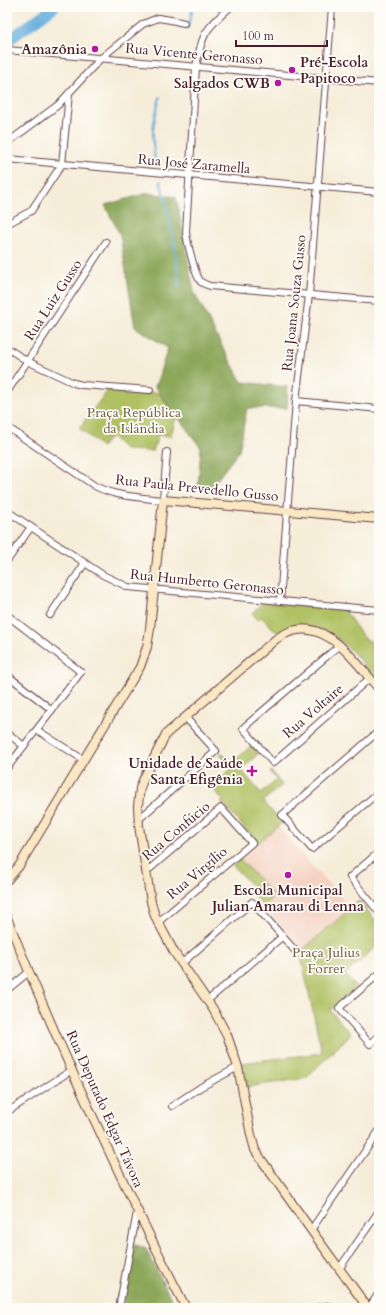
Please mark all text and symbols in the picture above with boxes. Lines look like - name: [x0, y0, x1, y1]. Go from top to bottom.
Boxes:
- scale bar: [236, 22, 327, 48]
- text: 100 m: [242, 28, 275, 44]
- street label: Rua Vicente Geronasso: [125, 39, 264, 70]
- place label: Amazônia: [21, 40, 87, 59]
- marker: Amazônia: [90, 44, 100, 54]
- place label: Pré-Escola Papitoco: [300, 53, 368, 88]
- marker: Pré-Escola Papitoco: [287, 65, 297, 75]
- place label: Salgados CWB: [174, 74, 270, 93]
- marker: Salgados CWB: [273, 78, 283, 88]
- street label: Rua José Zaramella: [137, 150, 251, 178]
- street label: Rua Joana Souza Gusso: [277, 233, 311, 372]
- street label: Rua Luiz Gusso: [20, 255, 87, 344]
- park label: Praça República da Islândia: [87, 403, 181, 438]
- street label: Rua Paula Prevedello Gusso: [115, 470, 280, 506]
- street label: Rua Humberto Geronasso: [129, 564, 285, 600]
- street label: Rua Voltaire: [279, 679, 347, 743]
- place label: Unidade de Saúde Santa Efigênia: [128, 754, 243, 789]
- marker: Unidade de Saúde Santa Efigênia: [246, 765, 258, 777]
- street label: Rua Confúcio: [138, 797, 214, 865]
- street label: Rua Virgílio: [163, 842, 232, 904]
- marker: Escola Municipal Julian Amarau di Lenna: [283, 870, 293, 880]
- place label: Escola Municipal Julian Amarau di Lenna: [210, 881, 364, 916]
- park label: Praça Julius Forrer: [292, 943, 360, 978]
- street label: Rua Deputado Edgar Távora: [62, 1027, 148, 1191]

